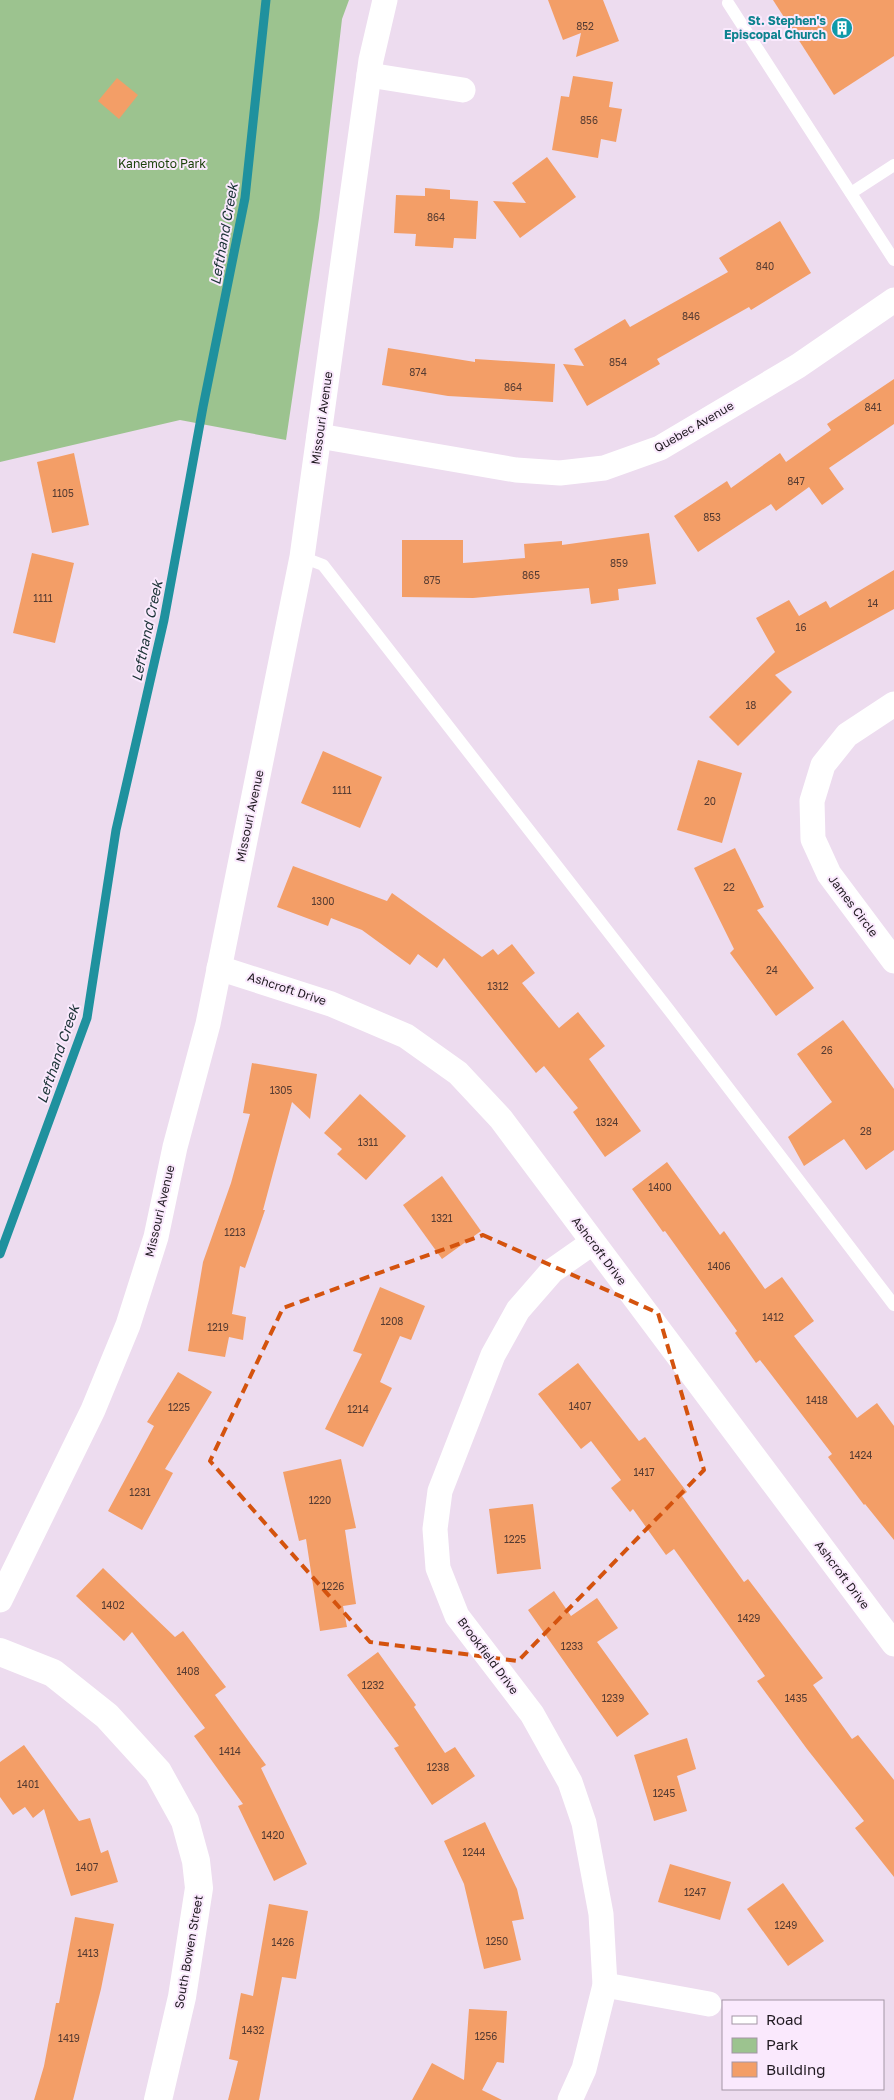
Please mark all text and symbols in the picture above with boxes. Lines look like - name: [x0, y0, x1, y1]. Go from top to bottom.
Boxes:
- place label: St. Stephen's Episcopal Church: [724, 13, 826, 42]
- building icon: St. Stephen's Episcopal Church: [830, 16, 854, 40]
- house number: 852: [576, 20, 594, 32]
- house number: 856: [580, 114, 598, 126]
- park label: Kanemoto Park: [118, 156, 206, 171]
- water label: Lefthand Creek: [206, 180, 241, 286]
- house number: 864: [427, 211, 445, 223]
- house number: 840: [756, 260, 774, 272]
- house number: 846: [682, 310, 700, 322]
- house number: 854: [609, 356, 627, 368]
- house number: 874: [409, 366, 427, 378]
- street label: Missouri Avenue: [308, 370, 335, 466]
- house number: 864: [504, 381, 522, 393]
- street label: Quebec Avenue: [651, 398, 736, 455]
- house number: 841: [864, 401, 882, 413]
- house number: 847: [787, 475, 805, 487]
- house number: 1105: [52, 487, 74, 499]
- house number: 853: [703, 511, 721, 523]
- house number: 859: [610, 557, 628, 569]
- house number: 865: [522, 569, 540, 581]
- house number: 875: [423, 574, 441, 586]
- water label: Lefthand Creek: [127, 577, 166, 683]
- house number: 1111: [33, 592, 53, 604]
- house number: 14: [868, 597, 878, 609]
- house number: 16: [796, 621, 806, 633]
- house number: 18: [746, 699, 756, 711]
- street label: Missouri Avenue: [232, 768, 267, 863]
- house number: 1111: [332, 784, 352, 796]
- house number: 20: [704, 795, 716, 807]
- street label: James Circle: [825, 872, 882, 940]
- house number: 22: [723, 881, 735, 893]
- house number: 1300: [311, 895, 335, 907]
- house number: 24: [766, 964, 778, 976]
- street label: Ashcroft Drive: [246, 969, 328, 1008]
- house number: 1312: [487, 980, 509, 992]
- water label: Lefthand Creek: [33, 1000, 83, 1105]
- house number: 26: [821, 1044, 833, 1056]
- house number: 1305: [270, 1084, 293, 1096]
- house number: 1324: [596, 1116, 618, 1128]
- house number: 28: [860, 1125, 872, 1137]
- house number: 1311: [358, 1136, 378, 1148]
- street label: Missouri Avenue: [142, 1163, 177, 1258]
- house number: 1400: [648, 1181, 672, 1193]
- house number: 1321: [431, 1212, 453, 1224]
- street label: Ashcroft Drive: [569, 1213, 630, 1288]
- house number: 1213: [224, 1226, 246, 1238]
- house number: 1406: [707, 1260, 731, 1272]
- house number: 1412: [762, 1311, 784, 1323]
- house number: 1208: [381, 1315, 403, 1327]
- house number: 1219: [207, 1321, 229, 1333]
- house number: 1418: [806, 1394, 828, 1406]
- house number: 1407: [569, 1400, 591, 1412]
- house number: 1225: [168, 1401, 190, 1413]
- house number: 1214: [347, 1403, 369, 1415]
- house number: 1424: [850, 1449, 872, 1461]
- house number: 1417: [633, 1466, 655, 1478]
- house number: 1231: [129, 1486, 151, 1498]
- house number: 1220: [309, 1494, 331, 1506]
- house number: 1225: [504, 1533, 526, 1545]
- street label: Ashcroft Drive: [812, 1537, 873, 1612]
- house number: 1226: [322, 1580, 344, 1592]
- house number: 1402: [102, 1599, 125, 1611]
- house number: 1429: [738, 1612, 760, 1624]
- street label: Brookfield Drive: [455, 1614, 522, 1697]
- house number: 1233: [561, 1640, 583, 1652]
- house number: 1408: [176, 1665, 200, 1677]
- house number: 1232: [362, 1679, 384, 1691]
- house number: 1239: [602, 1692, 624, 1704]
- house number: 1435: [785, 1692, 807, 1704]
- house number: 1414: [219, 1745, 241, 1757]
- house number: 1238: [427, 1761, 449, 1773]
- house number: 1401: [17, 1778, 39, 1790]
- house number: 1245: [653, 1787, 675, 1799]
- house number: 1420: [262, 1829, 284, 1841]
- house number: 1244: [463, 1846, 485, 1858]
- house number: 1407: [76, 1861, 98, 1873]
- house number: 1247: [684, 1886, 706, 1898]
- street label: South Bowen Street: [171, 1894, 206, 2010]
- house number: 1249: [775, 1919, 797, 1931]
- house number: 1250: [486, 1935, 508, 1947]
- house number: 1426: [272, 1936, 294, 1948]
- house number: 1413: [77, 1947, 99, 1959]
- legend: [722, 2000, 884, 2090]
- text: Road: [766, 2010, 803, 2028]
- house number: 1432: [242, 2024, 264, 2036]
- house number: 1256: [475, 2030, 497, 2042]
- house number: 1419: [58, 2032, 80, 2044]
- text: Park: [766, 2035, 799, 2053]
- text: Building: [766, 2060, 826, 2078]

